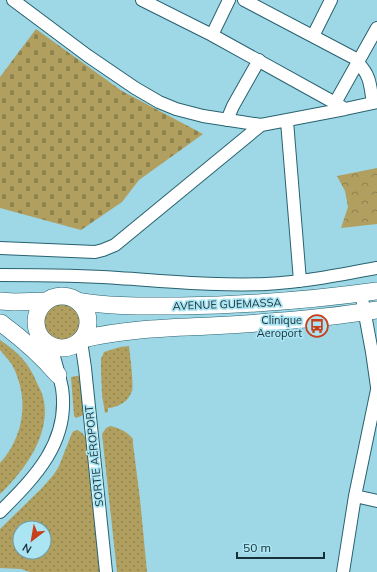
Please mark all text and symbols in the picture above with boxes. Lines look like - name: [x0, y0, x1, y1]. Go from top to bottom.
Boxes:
- street label: AVENUE GUEMASSA: [172, 295, 282, 313]
- place label: Clinique Aeroport: [257, 313, 302, 340]
- bus stop icon: Clinique Aeroport: [304, 313, 330, 339]
- street label: SORTIE AÉROPORT: [82, 404, 106, 507]
- north arrow: [12, 520, 52, 560]
- scale bar: [237, 534, 324, 560]
- text: N: [20, 540, 34, 557]
- text: 50 m: [243, 540, 271, 555]

